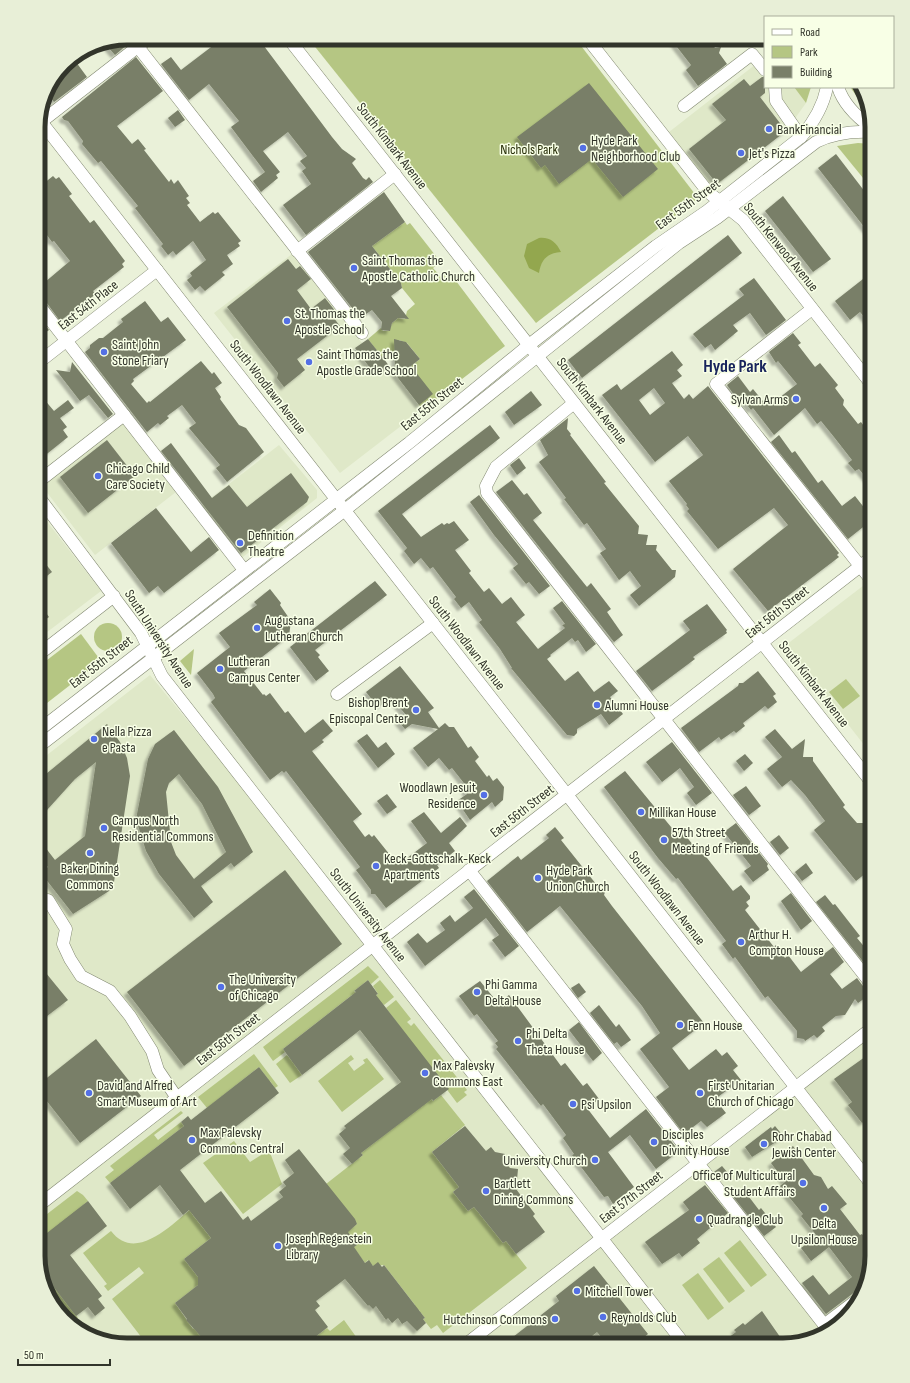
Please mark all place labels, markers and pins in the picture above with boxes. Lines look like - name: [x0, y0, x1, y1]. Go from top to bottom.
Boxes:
- place label: BankFinancial: [777, 121, 842, 138]
- marker: BankFinancial: [764, 124, 774, 134]
- place label: Hyde Park Neighborhood Club: [591, 132, 681, 165]
- marker: Hyde Park Neighborhood Club: [578, 143, 588, 153]
- place label: Jet's Pizza: [748, 145, 795, 162]
- marker: Jet's Pizza: [736, 148, 746, 158]
- place label: Saint Thomas the Apostle Catholic Church: [361, 252, 475, 285]
- marker: Saint Thomas the Apostle Catholic Church: [349, 263, 359, 273]
- place label: St. Thomas the Apostle School: [294, 305, 365, 338]
- marker: St. Thomas the Apostle School: [282, 316, 292, 326]
- place label: Saint John Stone Friary: [112, 336, 169, 369]
- place label: Saint Thomas the Apostle Grade School: [316, 346, 416, 379]
- marker: Saint John Stone Friary: [99, 347, 109, 357]
- marker: Saint Thomas the Apostle Grade School: [304, 357, 314, 367]
- place label: Sylvan Arms: [731, 391, 788, 408]
- marker: Sylvan Arms: [791, 394, 801, 404]
- place label: Chicago Child Care Society: [106, 460, 170, 493]
- marker: Chicago Child Care Society: [93, 471, 103, 481]
- place label: Definition Theatre: [248, 527, 294, 560]
- marker: Definition Theatre: [235, 538, 245, 548]
- place label: Augustana Lutheran Church: [264, 612, 343, 645]
- marker: Augustana Lutheran Church: [252, 623, 262, 633]
- place label: Lutheran Campus Center: [228, 653, 300, 686]
- marker: Lutheran Campus Center: [215, 664, 225, 674]
- place label: Bishop Brent Episcopal Center: [329, 694, 408, 727]
- place label: Alumni House: [604, 697, 669, 714]
- marker: Alumni House: [592, 700, 602, 710]
- marker: Bishop Brent Episcopal Center: [411, 705, 421, 715]
- place label: Nella Pizza e Pasta: [102, 723, 152, 756]
- marker: Nella Pizza e Pasta: [89, 734, 99, 744]
- place label: Woodlawn Jesuit Residence: [399, 779, 476, 812]
- marker: Woodlawn Jesuit Residence: [479, 790, 489, 800]
- place label: Millikan House: [649, 804, 716, 821]
- marker: Millikan House: [636, 807, 646, 817]
- place label: Campus North Residential Commons: [112, 812, 214, 845]
- marker: Campus North Residential Commons: [99, 823, 109, 833]
- place label: 57th Street Meeting of Friends: [672, 824, 759, 857]
- marker: 57th Street Meeting of Friends: [659, 835, 669, 845]
- marker: Baker Dining Commons: [85, 848, 95, 858]
- place label: Keck-Gottschalk-Keck Apartments: [383, 850, 491, 883]
- place label: Baker Dining Commons: [61, 860, 120, 893]
- marker: Keck-Gottschalk-Keck Apartments: [371, 861, 381, 871]
- place label: Hyde Park Union Church: [546, 862, 610, 895]
- marker: Hyde Park Union Church: [533, 873, 543, 883]
- place label: Arthur H. Compton House: [748, 926, 824, 959]
- marker: Arthur H. Compton House: [736, 937, 746, 947]
- place label: The University of Chicago: [229, 971, 297, 1004]
- place label: Phi Gamma Delta House: [485, 976, 541, 1009]
- marker: The University of Chicago: [216, 982, 226, 992]
- marker: Phi Gamma Delta House: [472, 987, 482, 997]
- place label: Fenn House: [688, 1017, 742, 1034]
- marker: Fenn House: [675, 1020, 685, 1030]
- place label: Phi Delta Theta House: [526, 1025, 584, 1058]
- marker: Phi Delta Theta House: [513, 1036, 523, 1046]
- place label: Max Palevsky Commons East: [433, 1057, 503, 1090]
- marker: Max Palevsky Commons East: [420, 1068, 430, 1078]
- place label: David and Alfred Smart Museum of Art: [97, 1077, 197, 1110]
- place label: First Unitarian Church of Chicago: [708, 1077, 794, 1110]
- marker: David and Alfred Smart Museum of Art: [84, 1088, 94, 1098]
- marker: First Unitarian Church of Chicago: [695, 1088, 705, 1098]
- place label: Psi Upsilon: [581, 1096, 632, 1113]
- marker: Psi Upsilon: [568, 1099, 578, 1109]
- place label: Max Palevsky Commons Central: [200, 1124, 284, 1157]
- place label: Disciples Divinity House: [662, 1126, 729, 1159]
- place label: Rohr Chabad Jewish Center: [771, 1128, 836, 1161]
- marker: Max Palevsky Commons Central: [187, 1135, 197, 1145]
- marker: Disciples Divinity House: [649, 1137, 659, 1147]
- marker: Rohr Chabad Jewish Center: [759, 1139, 769, 1149]
- place label: University Church: [503, 1152, 587, 1169]
- marker: University Church: [590, 1155, 600, 1165]
- place label: Office of Multicultural Student Affairs: [692, 1167, 795, 1200]
- place label: Bartlett Dining Commons: [494, 1175, 573, 1208]
- marker: Office of Multicultural Student Affairs: [798, 1178, 808, 1188]
- marker: Bartlett Dining Commons: [481, 1186, 491, 1196]
- marker: Delta Upsilon House: [819, 1203, 829, 1213]
- place label: Quadrangle Club: [707, 1211, 783, 1228]
- marker: Quadrangle Club: [694, 1214, 704, 1224]
- place label: Delta Upsilon House: [791, 1215, 857, 1248]
- place label: Joseph Regenstein Library: [285, 1230, 372, 1263]
- marker: Joseph Regenstein Library: [273, 1241, 283, 1251]
- place label: Mitchell Tower: [585, 1283, 653, 1300]
- marker: Mitchell Tower: [572, 1286, 582, 1296]
- place label: Reynolds Club: [611, 1309, 677, 1326]
- place label: Hutchinson Commons: [443, 1311, 547, 1328]
- marker: Reynolds Club: [598, 1312, 608, 1322]
- marker: Hutchinson Commons: [550, 1314, 560, 1324]

